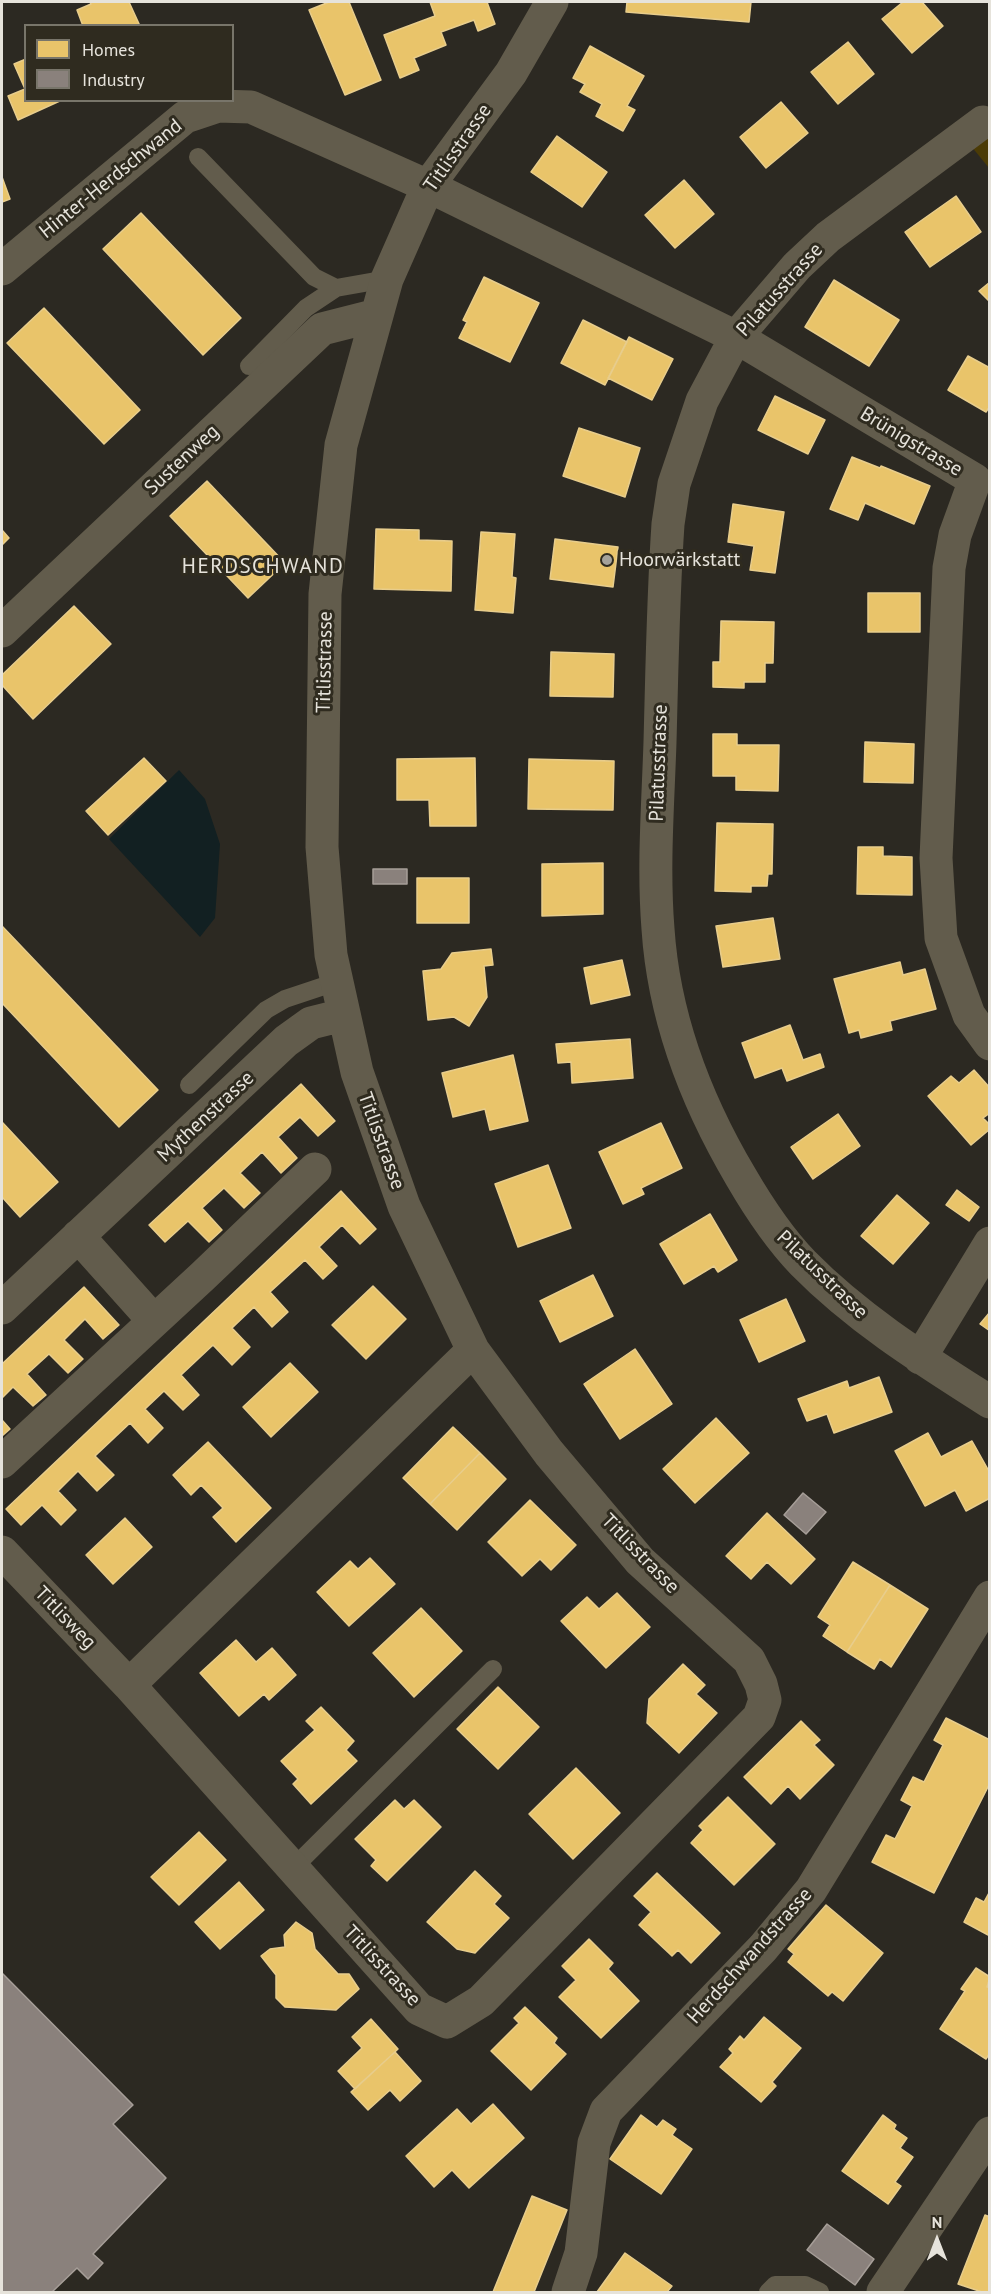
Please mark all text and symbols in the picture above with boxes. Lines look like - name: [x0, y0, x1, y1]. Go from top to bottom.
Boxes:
- legend: [24, 24, 234, 102]
- text: Homes: [82, 38, 135, 61]
- text: Industry: [82, 68, 145, 91]
- street label: Titlisstrasse: [419, 99, 497, 197]
- street label: Hinter-Herdschwand: [35, 114, 187, 244]
- street label: Pilatusstrasse: [732, 238, 828, 342]
- street label: Brünigstrasse: [855, 402, 967, 482]
- street label: Sustenweg: [140, 420, 224, 500]
- place label: Hoorwärkstatt: [619, 548, 740, 572]
- marker: Hoorwärkstatt: [600, 553, 614, 567]
- district label: HERDSCHWAND: [182, 554, 344, 580]
- street label: Titlisstrasse: [312, 611, 338, 713]
- street label: Pilatusstrasse: [645, 704, 673, 822]
- street label: Mythenstrasse: [153, 1066, 259, 1168]
- street label: Titlisstrasse: [352, 1089, 410, 1193]
- street label: Pilatusstrasse: [772, 1226, 872, 1324]
- street label: Titlisstrasse: [596, 1509, 684, 1599]
- street label: Titlisweg: [29, 1582, 101, 1654]
- street label: Herdschwandstrasse: [683, 1883, 817, 2029]
- street label: Titlisstrasse: [339, 1921, 425, 2011]
- north arrow: [907, 2210, 967, 2270]
- text: N: [932, 2212, 942, 2232]

